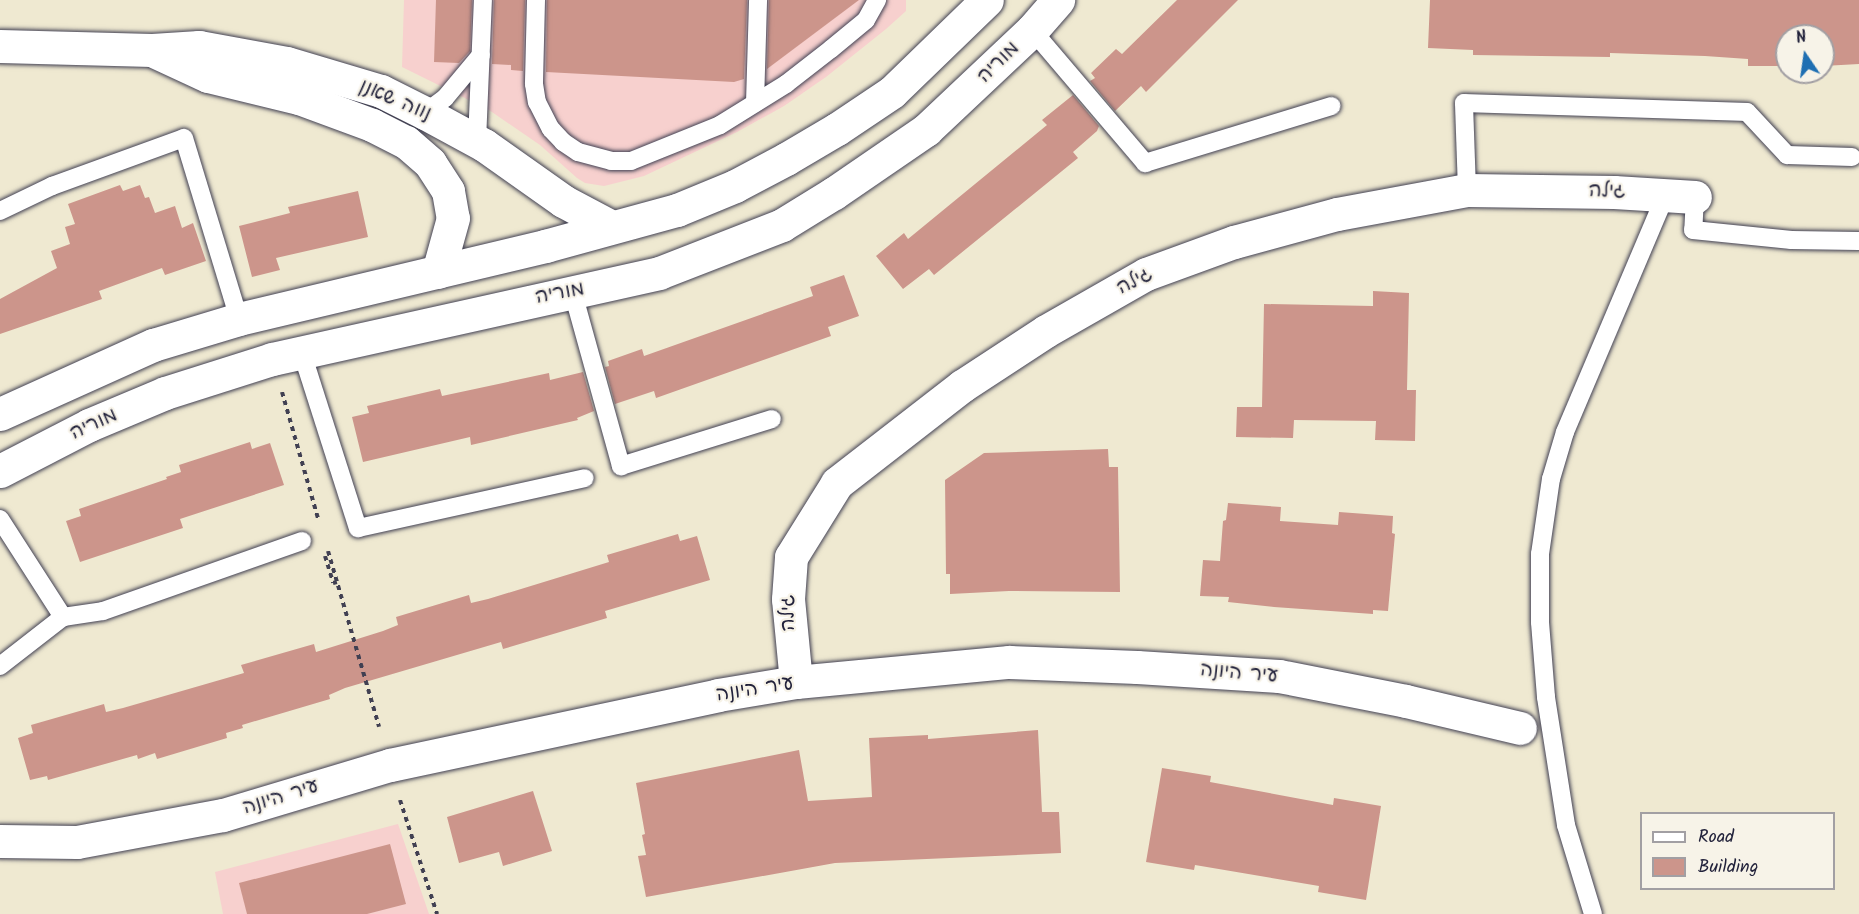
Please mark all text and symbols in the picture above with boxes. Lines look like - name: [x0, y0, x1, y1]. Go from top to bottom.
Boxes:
- north arrow: [1775, 24, 1835, 84]
- text: N: [1794, 25, 1809, 51]
- street label: מוריה: [973, 37, 1025, 89]
- street label: נווה שאנן: [355, 75, 435, 127]
- street label: גילה: [1588, 180, 1626, 204]
- street label: גילה: [1113, 263, 1157, 301]
- street label: מוריה: [533, 277, 587, 311]
- street label: מוריה: [67, 404, 121, 446]
- street label: גילה: [777, 594, 801, 632]
- street label: עיר היונה: [1199, 659, 1279, 689]
- street label: עיר היונה: [714, 672, 796, 708]
- street label: עיר היונה: [240, 775, 322, 821]
- legend: [1640, 812, 1835, 890]
- text: Road: [1698, 823, 1734, 852]
- text: Building: [1698, 853, 1758, 882]

